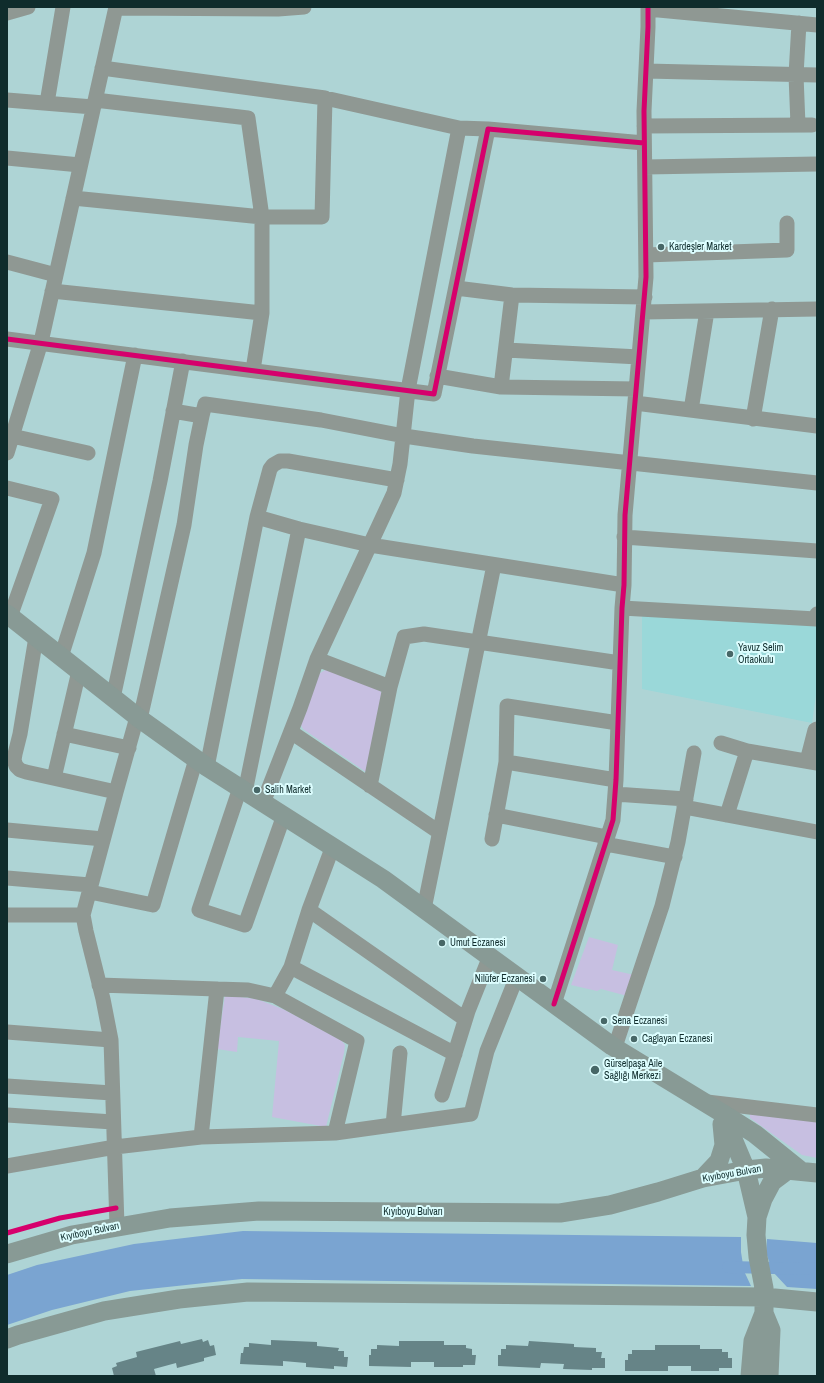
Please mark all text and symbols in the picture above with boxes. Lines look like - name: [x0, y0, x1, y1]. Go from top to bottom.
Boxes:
- place label: Kardeşler Market: [669, 241, 731, 253]
- marker: Kardeşler Market: [656, 242, 666, 252]
- place label: Yavuz Selim Ortaokulu: [738, 642, 783, 666]
- marker: Yavuz Selim Ortaokulu: [725, 649, 735, 659]
- place label: Salih Market: [265, 784, 311, 796]
- marker: Salih Market: [252, 785, 262, 795]
- place label: Umut Eczanesi: [450, 937, 506, 949]
- marker: Umut Eczanesi: [437, 938, 447, 948]
- place label: Nilüfer Eczanesi: [475, 973, 535, 985]
- marker: Nilüfer Eczanesi: [538, 974, 548, 984]
- place label: Sena Eczanesi: [612, 1015, 667, 1027]
- marker: Sena Eczanesi: [599, 1016, 609, 1026]
- place label: Caglayan Eczanesi: [642, 1033, 713, 1045]
- marker: Caglayan Eczanesi: [629, 1034, 639, 1044]
- place label: Gürselpaşa Aile Sağlığı Merkezi: [604, 1058, 662, 1082]
- marker: Gürselpaşa Aile Sağlığı Merkezi: [589, 1064, 601, 1076]
- street label: Kıyıboyu Bulvarı: [702, 1163, 762, 1185]
- street label: Kıyıboyu Bulvarı: [383, 1206, 443, 1218]
- street label: Kıyıboyu Bulvarı: [60, 1220, 120, 1244]

